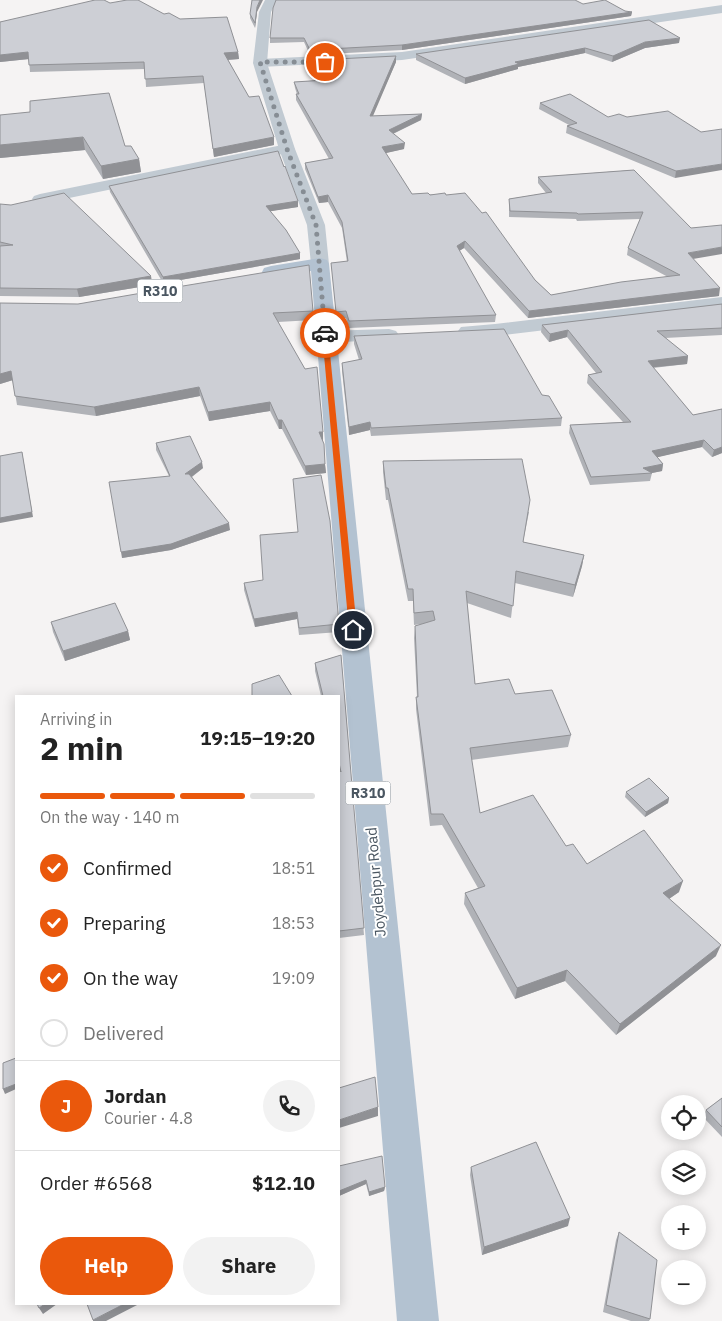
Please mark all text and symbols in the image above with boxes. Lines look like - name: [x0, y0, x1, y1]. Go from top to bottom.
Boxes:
- pin: [304, 41, 346, 83]
- icon: bag: [311, 48, 339, 76]
- road number: R310: [138, 280, 182, 302]
- courier: [300, 308, 350, 358]
- icon: car: [311, 319, 339, 347]
- pin: [332, 609, 374, 651]
- icon: home: [339, 616, 367, 644]
- text: Arriving in: [40, 709, 112, 729]
- text: 19:15–19:20: [200, 726, 315, 750]
- text: 2 min: [40, 727, 124, 769]
- road number: R310: [346, 781, 390, 804]
- text: On the way · 140 m: [40, 807, 179, 827]
- street label: Joydebpur Road: [361, 827, 390, 938]
- icon: check: [40, 854, 68, 882]
- text: Confirmed: [83, 856, 172, 880]
- text: 18:51: [272, 858, 315, 878]
- icon: check: [40, 909, 68, 937]
- text: Preparing: [83, 911, 165, 935]
- text: 18:53: [272, 913, 315, 933]
- icon: check: [40, 964, 68, 992]
- text: On the way: [83, 966, 178, 990]
- text: 19:09: [272, 968, 315, 988]
- text: Delivered: [83, 1021, 164, 1045]
- button: phone: [263, 1080, 315, 1132]
- text: Jordan: [104, 1084, 167, 1108]
- text: J: [61, 1094, 71, 1118]
- map controls: [661, 1095, 706, 1305]
- button: locate: [661, 1095, 706, 1140]
- text: Courier · 4.8: [104, 1108, 193, 1128]
- button: layers: [661, 1150, 706, 1195]
- text: Order #6568: [40, 1171, 152, 1195]
- text: $12.10: [252, 1171, 315, 1195]
- button: +: [661, 1205, 706, 1250]
- button: Help: [40, 1237, 173, 1295]
- button: Share: [183, 1237, 315, 1295]
- button: −: [661, 1260, 706, 1305]

